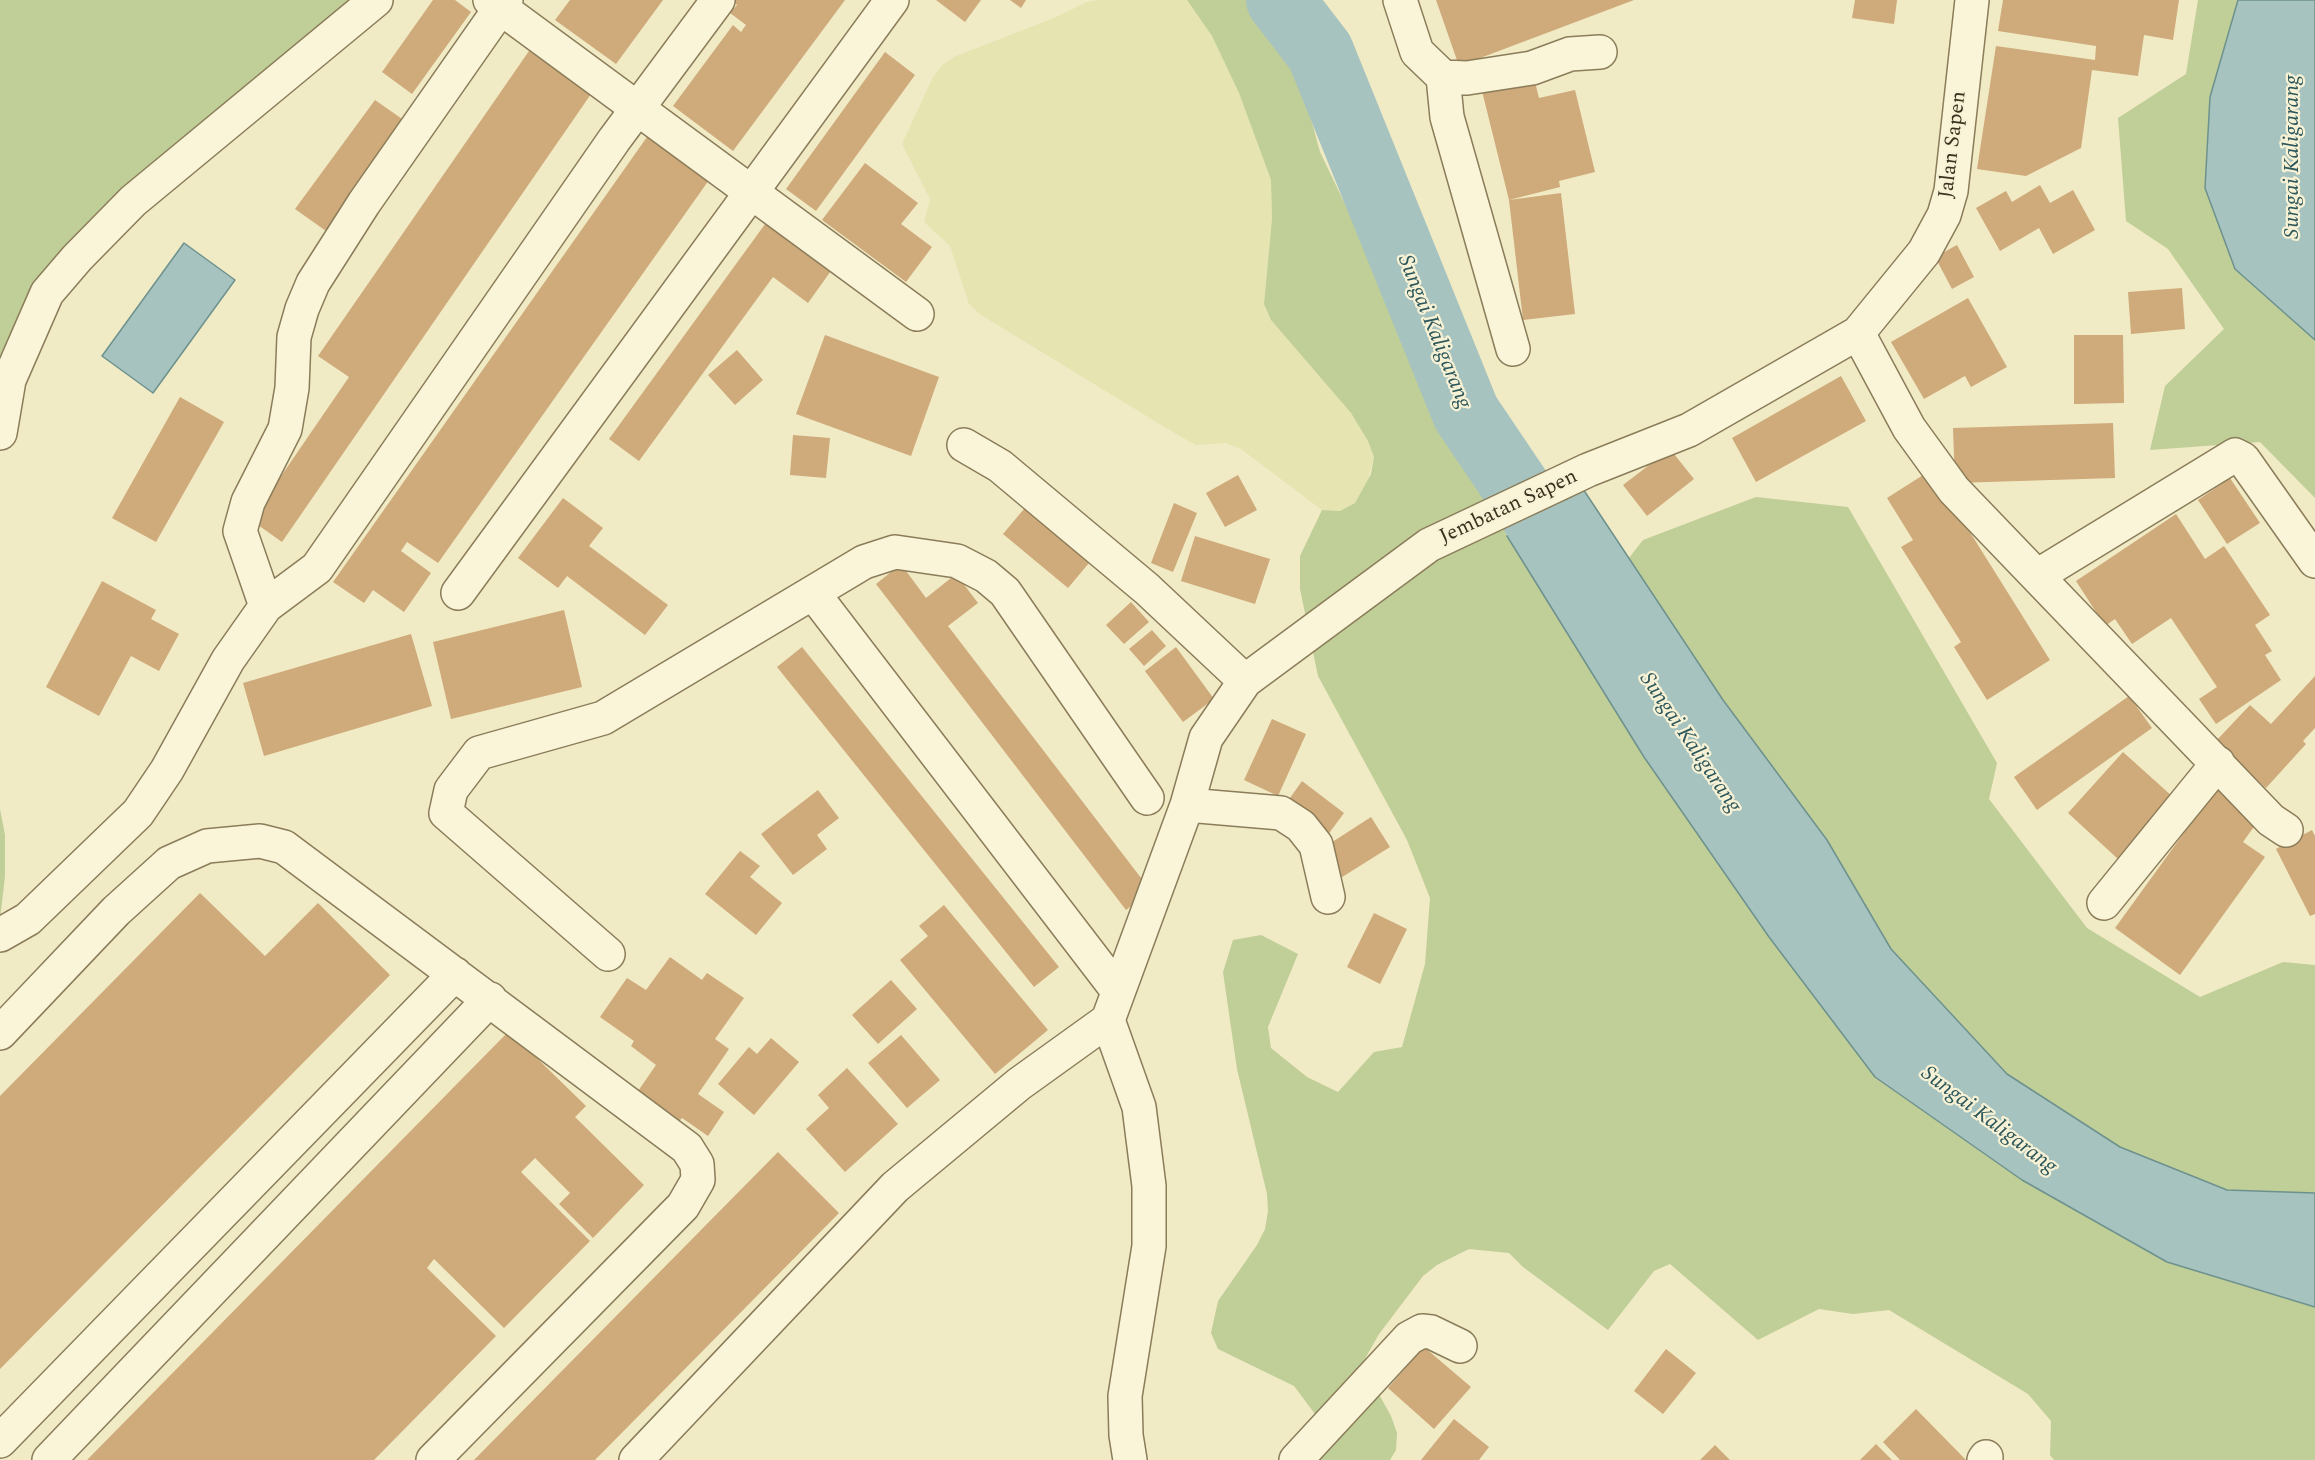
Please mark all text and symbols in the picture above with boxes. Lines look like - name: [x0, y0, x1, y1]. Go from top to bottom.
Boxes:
- water label: Sungai Kaligarang: [2281, 75, 2307, 239]
- street label: Jalan Sapen: [1935, 90, 1973, 200]
- water label: Sungai Kaligarang: [1390, 251, 1476, 413]
- street label: Jembatan Sapen: [1436, 465, 1582, 551]
- water label: Sungai Kaligarang: [1632, 668, 1746, 818]
- water label: Sungai Kaligarang: [1915, 1061, 2061, 1181]

